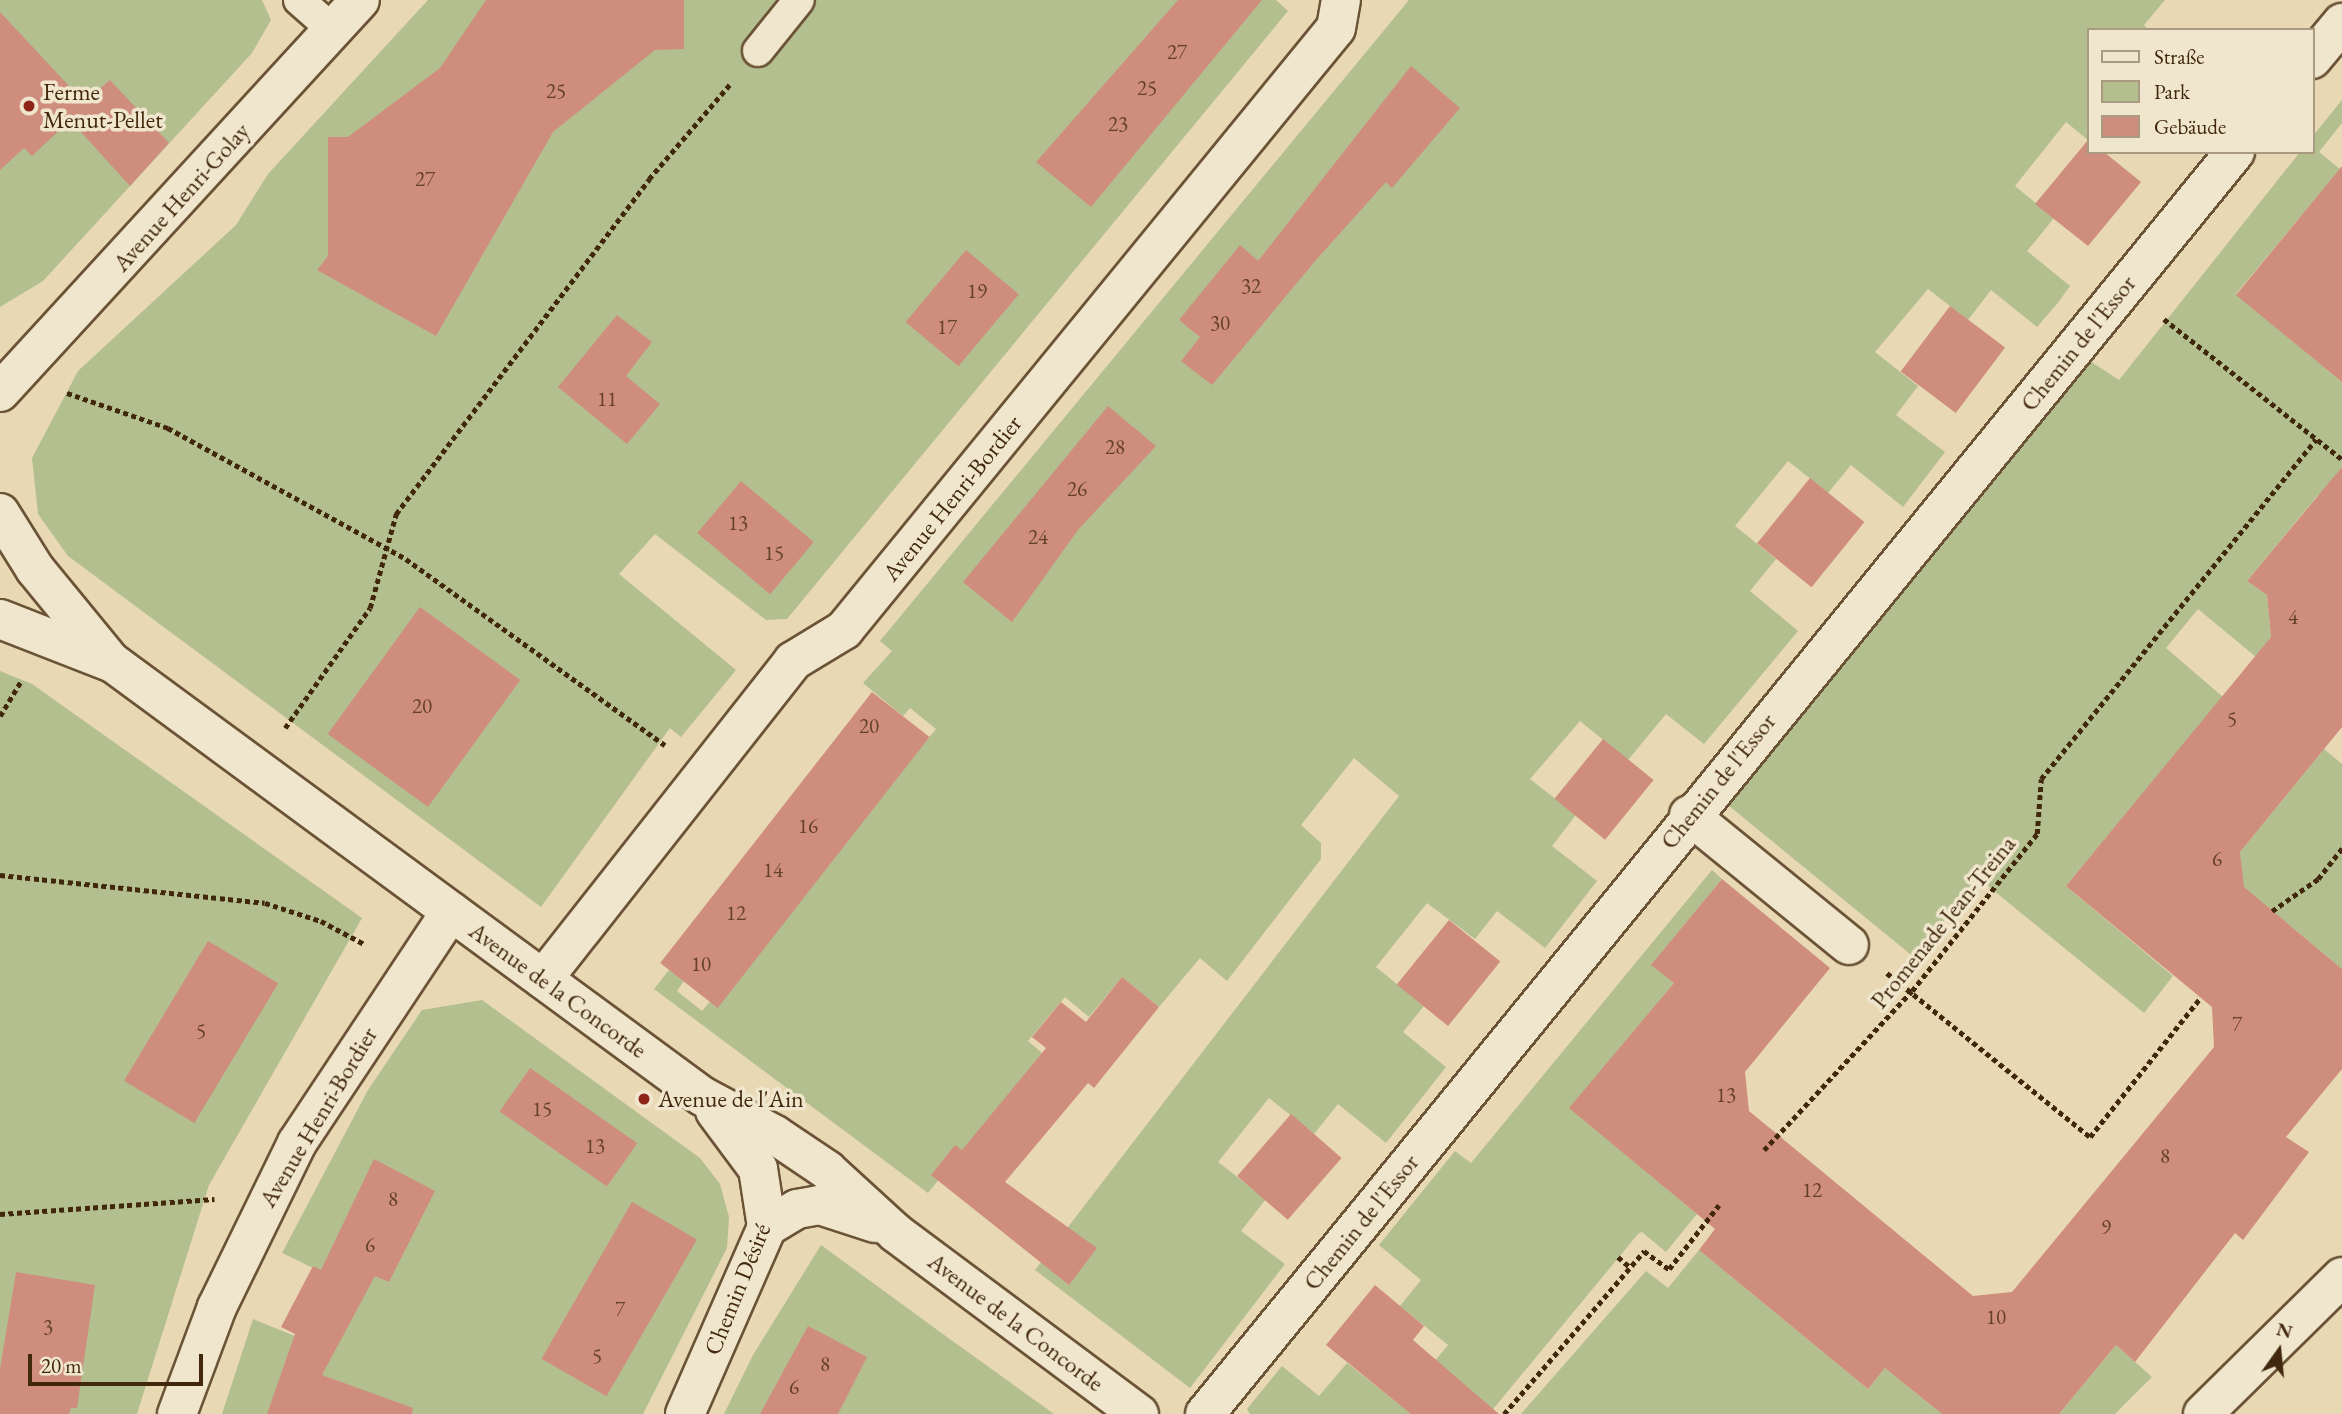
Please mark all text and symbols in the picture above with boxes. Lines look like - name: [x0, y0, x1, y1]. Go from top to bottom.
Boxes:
- legend: [2086, 28, 2314, 154]
- house number: 27: [1167, 39, 1187, 65]
- text: Straße: [2154, 43, 2205, 70]
- house number: 25: [1137, 75, 1157, 101]
- place label: Ferme Menut-Pellet: [43, 78, 163, 134]
- house number: 25: [546, 78, 566, 104]
- text: Park: [2154, 78, 2190, 105]
- marker: Ferme Menut-Pellet: [21, 98, 37, 114]
- house number: 23: [1108, 111, 1128, 137]
- text: Gebäude: [2154, 113, 2226, 140]
- street label: Avenue Henri-Golay: [107, 117, 255, 277]
- house number: 27: [415, 166, 435, 192]
- street label: Chemin de l'Essor: [2014, 269, 2142, 417]
- house number: 32: [1241, 273, 1261, 299]
- house number: 19: [967, 278, 987, 304]
- house number: 30: [1210, 310, 1230, 336]
- house number: 17: [937, 314, 957, 340]
- house number: 11: [597, 386, 617, 412]
- street label: Avenue Henri-Bordier: [876, 409, 1028, 587]
- house number: 28: [1105, 434, 1125, 460]
- house number: 26: [1067, 476, 1087, 502]
- house number: 13: [728, 510, 748, 536]
- house number: 24: [1028, 524, 1048, 550]
- house number: 15: [764, 540, 784, 566]
- house number: 4: [2288, 604, 2298, 630]
- house number: 20: [412, 693, 432, 719]
- house number: 5: [2227, 706, 2237, 732]
- street label: Chemin de l'Essor: [1654, 707, 1782, 855]
- house number: 20: [859, 713, 879, 739]
- house number: 16: [798, 813, 818, 839]
- street label: Promenade Jean-Treina: [1865, 830, 2021, 1014]
- house number: 6: [2212, 846, 2222, 872]
- house number: 14: [763, 857, 783, 883]
- house number: 12: [726, 900, 746, 926]
- street label: Avenue de la Concorde: [464, 916, 652, 1064]
- house number: 10: [691, 951, 711, 977]
- house number: 7: [2232, 1011, 2242, 1037]
- house number: 5: [196, 1018, 206, 1044]
- street label: Avenue Henri-Bordier: [253, 1022, 383, 1212]
- house number: 13: [1716, 1082, 1736, 1108]
- place label: Avenue de l'Ain: [658, 1085, 804, 1113]
- marker: Avenue de l'Ain: [636, 1091, 652, 1107]
- house number: 15: [532, 1096, 552, 1122]
- house number: 13: [585, 1133, 605, 1159]
- house number: 8: [2160, 1143, 2170, 1169]
- street label: Chemin de l'Essor: [1297, 1148, 1425, 1296]
- house number: 12: [1802, 1177, 1822, 1203]
- house number: 8: [388, 1186, 398, 1212]
- house number: 9: [2101, 1214, 2111, 1240]
- street label: Chemin Désiré: [698, 1219, 776, 1359]
- house number: 6: [365, 1232, 375, 1258]
- street label: Avenue de la Concorde: [923, 1247, 1109, 1397]
- house number: 7: [615, 1296, 625, 1322]
- house number: 10: [1986, 1304, 2006, 1330]
- house number: 3: [43, 1314, 53, 1340]
- north arrow: [2244, 1316, 2314, 1386]
- text: N: [2274, 1316, 2295, 1344]
- scale bar: [32, 1340, 206, 1384]
- house number: 5: [592, 1343, 602, 1369]
- house number: 8: [820, 1351, 830, 1377]
- text: 20 m: [41, 1352, 82, 1379]
- house number: 6: [789, 1374, 799, 1400]

